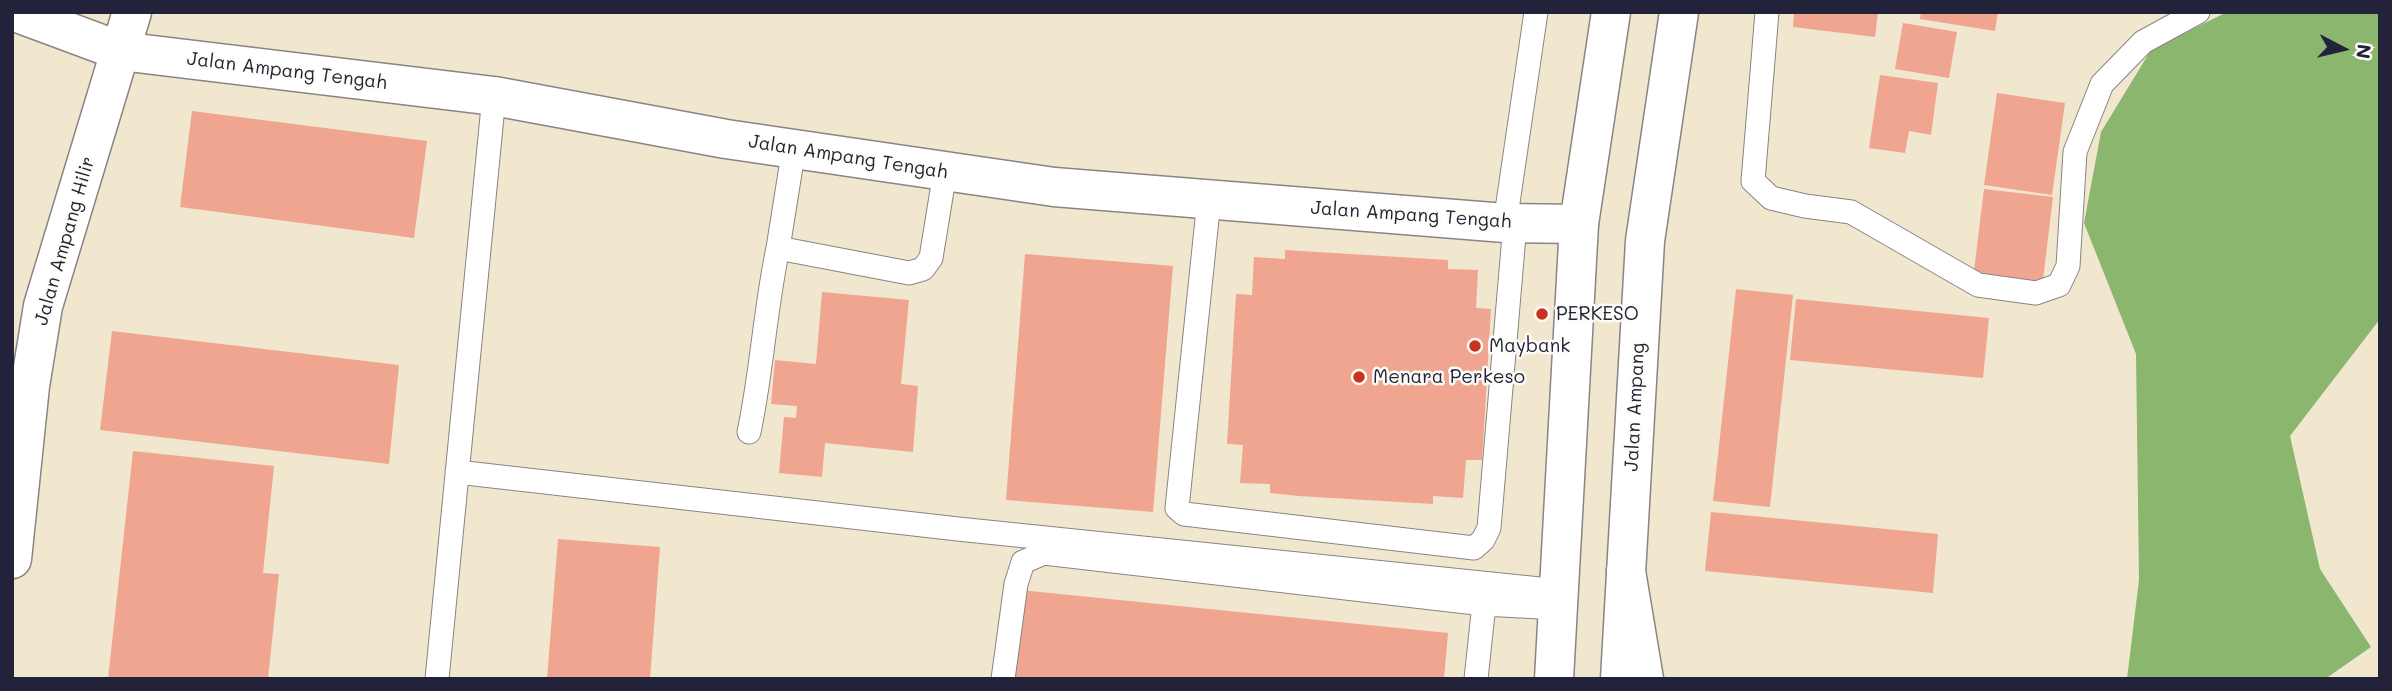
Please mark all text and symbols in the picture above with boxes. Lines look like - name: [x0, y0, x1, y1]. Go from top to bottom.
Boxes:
- north arrow: [2308, 14, 2378, 84]
- text: N: [2351, 43, 2378, 60]
- street label: Jalan Ampang Tengah: [186, 47, 388, 95]
- street label: Jalan Ampang Tengah: [747, 130, 949, 184]
- street label: Jalan Ampang Hilir: [30, 154, 100, 328]
- street label: Jalan Ampang Tengah: [1310, 197, 1512, 233]
- place label: PERKESO: [1556, 303, 1639, 325]
- marker: PERKESO: [1534, 306, 1550, 322]
- place label: Maybank: [1489, 335, 1570, 357]
- marker: Maybank: [1467, 338, 1483, 354]
- street label: Jalan Ampang: [1620, 342, 1650, 472]
- place label: Menara Perkeso: [1373, 366, 1525, 388]
- marker: Menara Perkeso: [1351, 369, 1367, 385]

